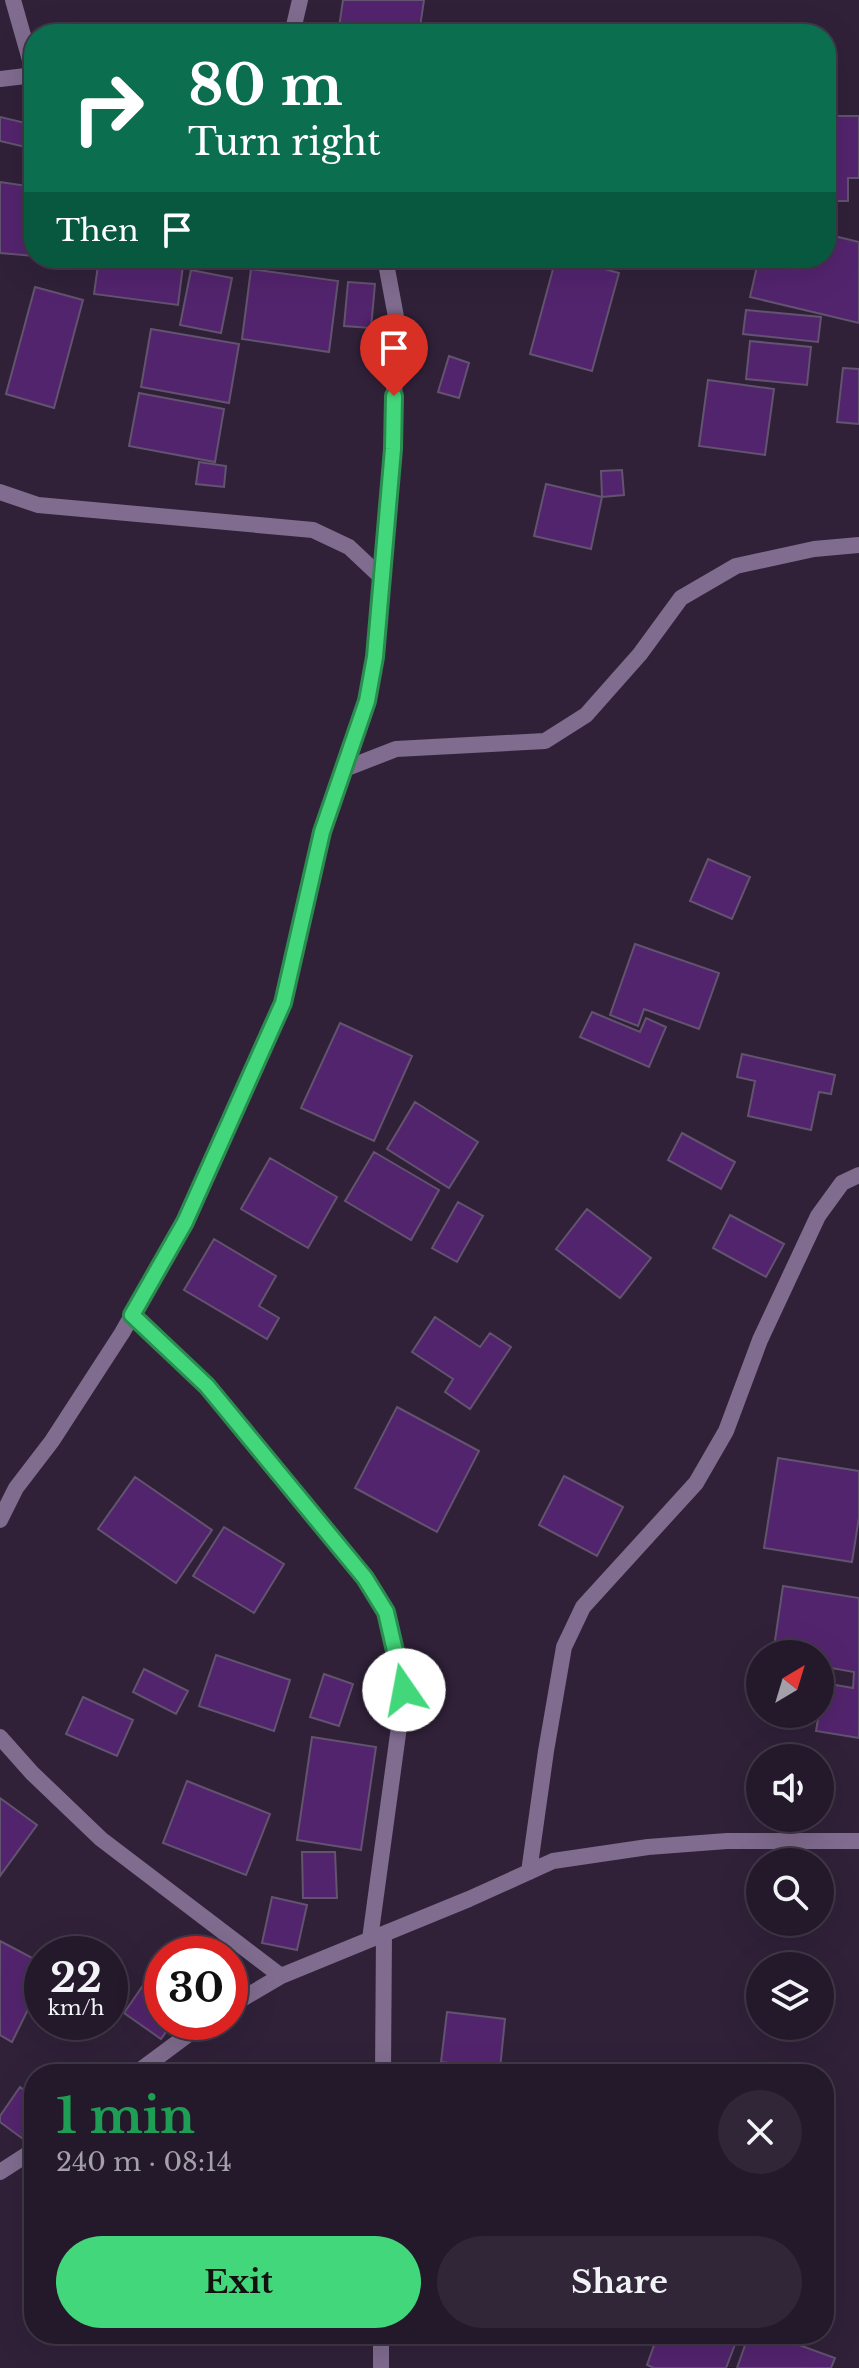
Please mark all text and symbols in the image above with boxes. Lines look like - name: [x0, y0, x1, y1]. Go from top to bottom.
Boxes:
- text: 80 m: [188, 51, 343, 120]
- icon: right: [56, 56, 160, 160]
- text: Turn right: [188, 120, 381, 165]
- icon: arrive: [155, 208, 199, 252]
- text: Then: [56, 212, 139, 249]
- pin: [360, 314, 428, 396]
- icon: arrive: [372, 326, 416, 370]
- north arrow: [746, 1640, 834, 1728]
- map controls: [746, 1640, 834, 2040]
- position arrow: [362, 1648, 446, 1732]
- button: sound: [746, 1744, 834, 1832]
- button: search: [746, 1848, 834, 1936]
- speed limit sign: 30: [144, 1936, 248, 2040]
- button: layers: [746, 1952, 834, 2040]
- text: 22: [50, 1953, 102, 2003]
- text: km/h: [48, 1996, 104, 2020]
- text: 1 min: [56, 2086, 195, 2146]
- button: close: [718, 2090, 802, 2174]
- text: 240 m · 08:14: [56, 2146, 232, 2178]
- button: Exit: [56, 2236, 421, 2328]
- button: Share: [437, 2236, 802, 2328]

